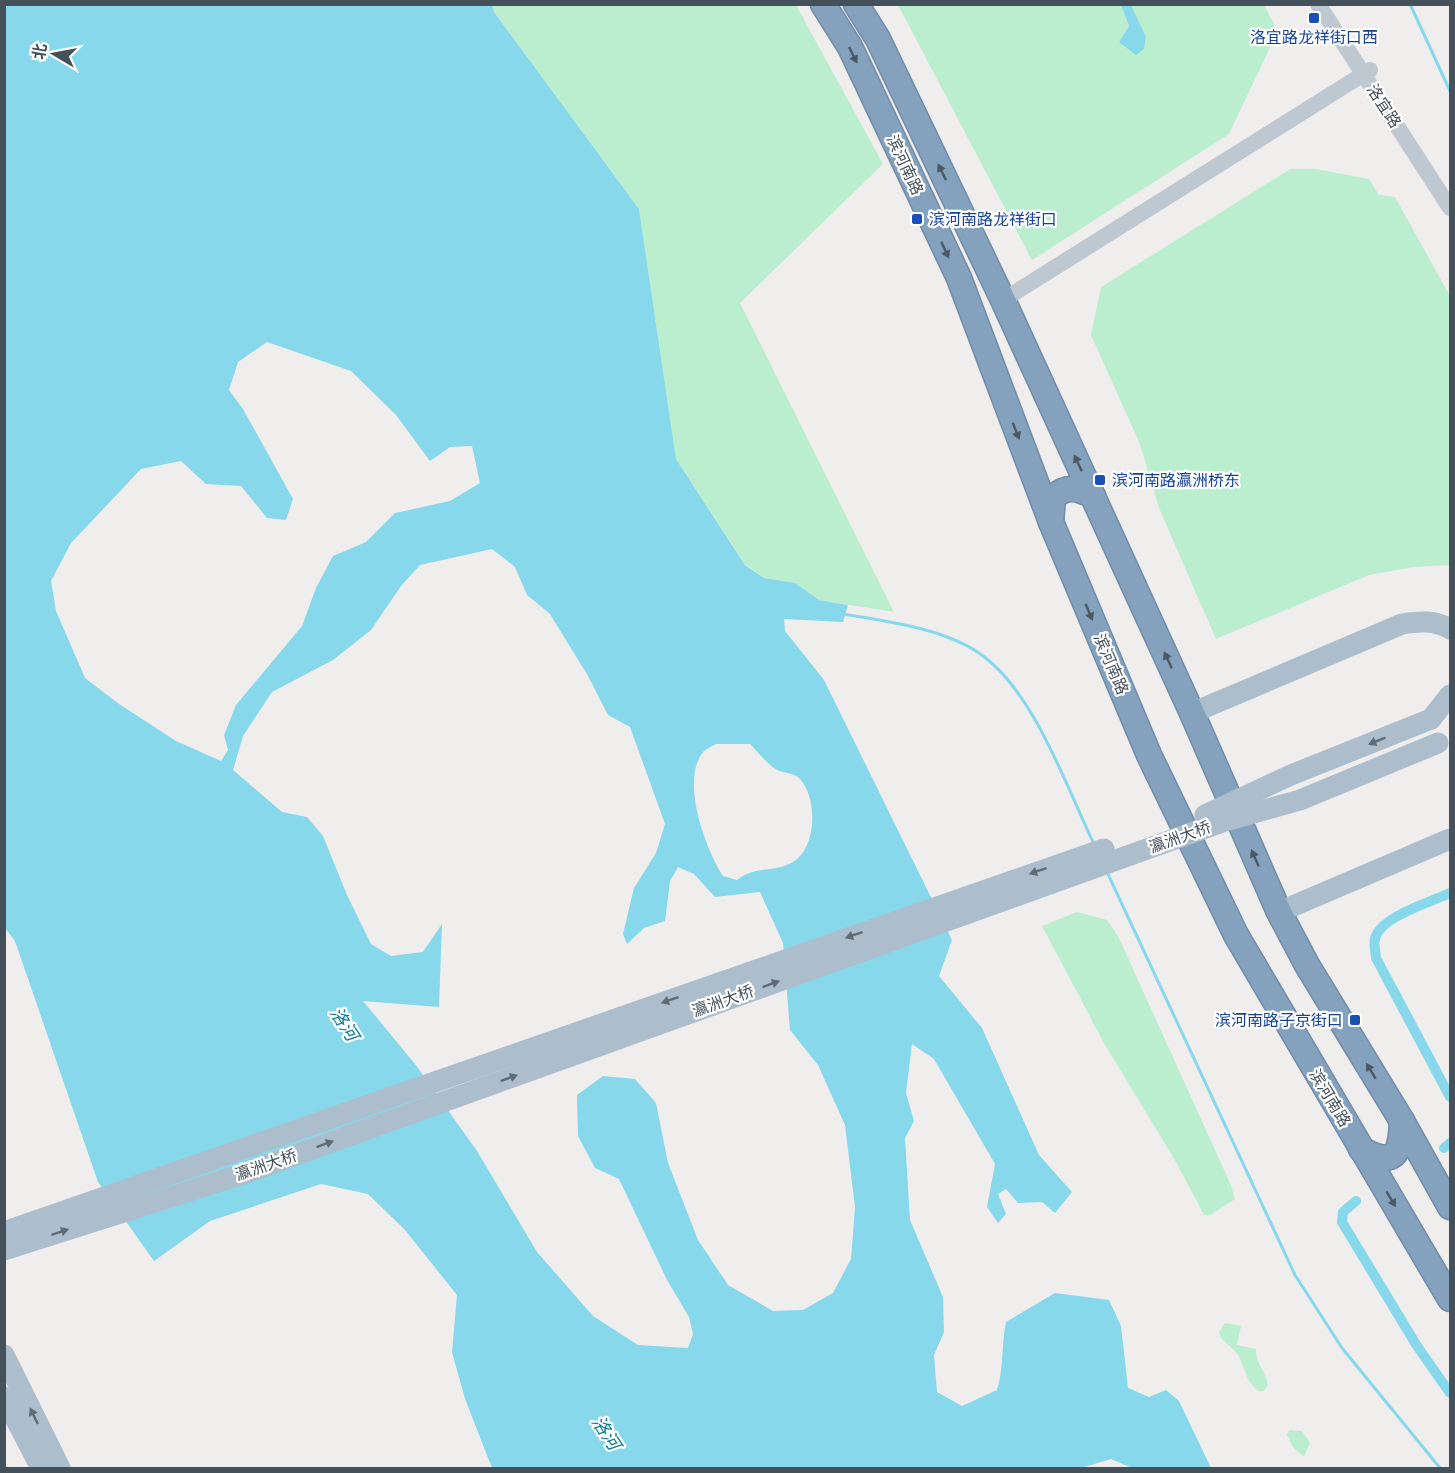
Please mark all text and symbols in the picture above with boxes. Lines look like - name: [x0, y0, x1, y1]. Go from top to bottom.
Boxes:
- marker: 洛宜路龙祥街口西: [1307, 11, 1321, 25]
- north arrow: [24, 24, 84, 84]
- place label: 洛宜路龙祥街口西: [1250, 28, 1378, 47]
- text: 北: [29, 42, 50, 61]
- one-way arrow: [849, 46, 858, 63]
- street label: 洛宜路: [1363, 81, 1405, 131]
- street label: 滨河南路: [883, 132, 927, 198]
- one-way arrow: [938, 164, 947, 181]
- place label: 滨河南路龙祥街口: [929, 210, 1057, 229]
- marker: 滨河南路龙祥街口: [910, 212, 924, 226]
- one-way arrow: [941, 241, 950, 258]
- one-way arrow: [1012, 423, 1022, 441]
- one-way arrow: [1073, 454, 1083, 472]
- place label: 滨河南路瀛洲桥东: [1112, 471, 1240, 490]
- marker: 滨河南路瀛洲桥东: [1093, 473, 1107, 487]
- one-way arrow: [1084, 604, 1094, 622]
- street label: 滨河南路: [1090, 631, 1132, 697]
- one-way arrow: [1163, 651, 1172, 668]
- one-way arrow: [1367, 736, 1385, 746]
- street label: 瀛洲大桥: [1147, 817, 1213, 857]
- one-way arrow: [1251, 850, 1260, 867]
- one-way arrow: [1029, 867, 1047, 877]
- one-way arrow: [845, 931, 863, 941]
- one-way arrow: [762, 978, 780, 988]
- street label: 瀛洲大桥: [690, 981, 756, 1021]
- one-way arrow: [661, 996, 679, 1006]
- water label: 洛河: [325, 1003, 365, 1048]
- place label: 滨河南路子京街口: [1215, 1011, 1343, 1030]
- marker: 滨河南路子京街口: [1348, 1013, 1362, 1027]
- one-way arrow: [1366, 1063, 1377, 1079]
- street label: 滨河南路: [1305, 1066, 1355, 1130]
- one-way arrow: [500, 1073, 518, 1083]
- one-way arrow: [316, 1139, 334, 1149]
- street label: 瀛洲大桥: [233, 1146, 299, 1184]
- one-way arrow: [1386, 1191, 1397, 1207]
- one-way arrow: [51, 1227, 69, 1236]
- one-way arrow: [30, 1407, 39, 1424]
- water label: 洛河: [587, 1412, 627, 1457]

